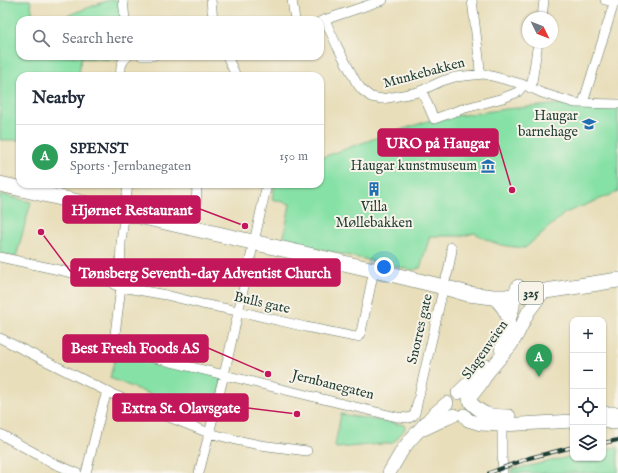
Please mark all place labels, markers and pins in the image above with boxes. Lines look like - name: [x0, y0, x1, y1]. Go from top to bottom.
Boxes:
- place label: Haugar barnehage: [518, 107, 579, 141]
- school or university icon: Haugar barnehage: [581, 116, 597, 132]
- callout: URO på Haugar: [378, 129, 498, 156]
- place label: Haugar kunstmuseum: [350, 157, 477, 175]
- museum icon: Haugar kunstmuseum: [480, 158, 496, 174]
- building icon: Villa Møllebakken: [366, 181, 382, 197]
- callout: Hjørnet Restaurant: [63, 196, 200, 223]
- place label: Villa Møllebakken: [336, 198, 413, 232]
- callout: Tønsberg Seventh-day Adventist Church: [71, 259, 340, 286]
- callout: Best Fresh Foods AS: [63, 335, 208, 362]
- pin: A: [526, 344, 552, 377]
- callout: Extra St. Olavsgate: [113, 394, 248, 421]

